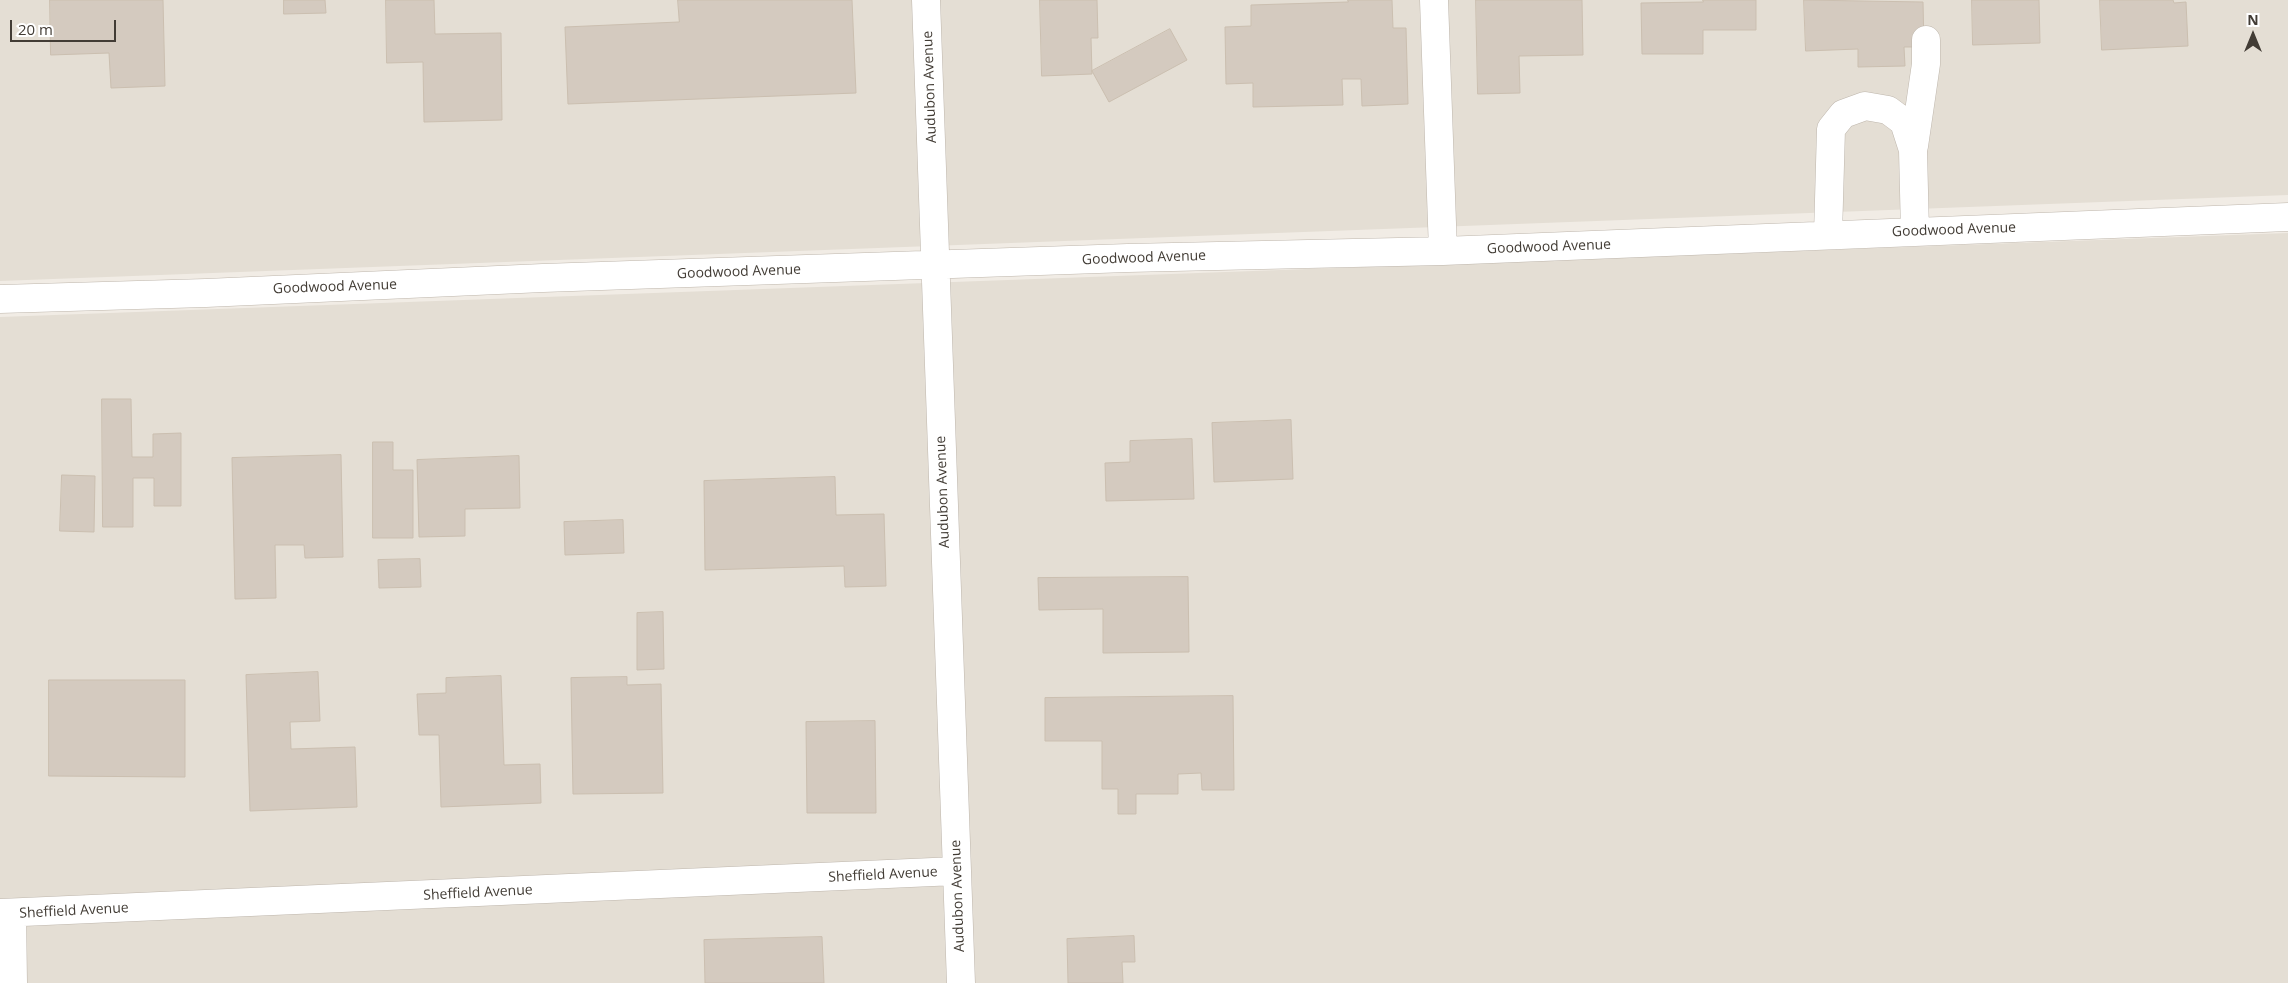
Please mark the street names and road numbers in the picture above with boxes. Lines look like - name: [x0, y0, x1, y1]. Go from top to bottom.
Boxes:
- street label: Audubon Avenue: [920, 30, 940, 144]
- street label: Goodwood Avenue: [1892, 219, 2016, 241]
- street label: Goodwood Avenue: [1487, 236, 1611, 258]
- street label: Goodwood Avenue: [1082, 247, 1206, 269]
- street label: Goodwood Avenue: [677, 261, 801, 283]
- street label: Goodwood Avenue: [273, 276, 397, 298]
- street label: Audubon Avenue: [933, 435, 953, 549]
- street label: Audubon Avenue: [948, 839, 968, 953]
- street label: Sheffield Avenue: [828, 864, 938, 886]
- street label: Sheffield Avenue: [423, 882, 533, 904]
- street label: Sheffield Avenue: [19, 900, 129, 922]

